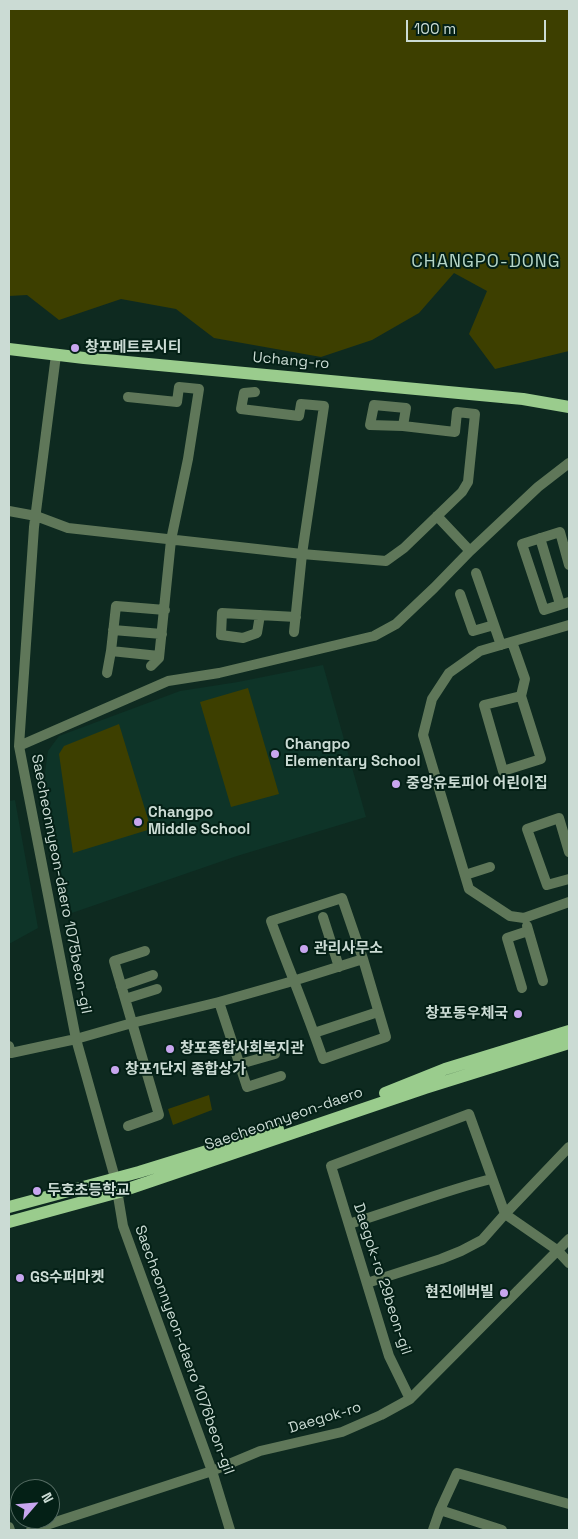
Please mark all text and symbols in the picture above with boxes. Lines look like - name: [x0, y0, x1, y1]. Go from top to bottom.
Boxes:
- scale bar: [408, 10, 548, 42]
- text: 100 m: [414, 19, 456, 38]
- district label: CHANGPO-DONG: [410, 251, 562, 273]
- place label: 창포메트로시티: [85, 339, 182, 357]
- marker: 창포메트로시티: [69, 342, 81, 354]
- street label: Uchang-ro: [252, 349, 330, 373]
- place label: Changpo Elementary School: [285, 736, 420, 771]
- marker: Changpo Elementary School: [269, 748, 281, 760]
- street label: Saecheonnyeon-daero 1075beon-gil: [27, 753, 95, 1015]
- place label: 중앙유토피아 어린이집: [406, 775, 548, 793]
- marker: 중앙유토피아 어린이집: [390, 778, 402, 790]
- place label: Changpo Middle School: [148, 804, 250, 839]
- marker: Changpo Middle School: [132, 816, 144, 828]
- place label: 관리사무소: [314, 940, 383, 958]
- marker: 관리사무소: [298, 943, 310, 955]
- place label: 창포동우체국: [425, 1005, 508, 1023]
- marker: 창포동우체국: [512, 1008, 524, 1020]
- place label: 창포종합사회복지관: [180, 1040, 304, 1058]
- marker: 창포종합사회복지관: [164, 1043, 176, 1055]
- place label: 창포1단지 종합상가: [125, 1061, 246, 1079]
- marker: 창포1단지 종합상가: [109, 1064, 121, 1076]
- street label: Saecheonnyeon-daero: [203, 1083, 365, 1155]
- place label: 두호초등학교: [47, 1182, 130, 1200]
- marker: 두호초등학교: [31, 1185, 43, 1197]
- street label: Daegok-ro 29beon-gil: [349, 1201, 415, 1357]
- street label: Saecheonnyeon-daero 1076beon-gil: [130, 1223, 238, 1477]
- place label: GS수퍼마켓: [30, 1269, 104, 1287]
- marker: GS수퍼마켓: [14, 1272, 26, 1284]
- place label: 현진에버빌: [425, 1284, 494, 1302]
- marker: 현진에버빌: [498, 1287, 510, 1299]
- street label: Daegok-ro: [286, 1398, 364, 1438]
- north arrow: [10, 1479, 60, 1529]
- text: N: [37, 1489, 58, 1506]

